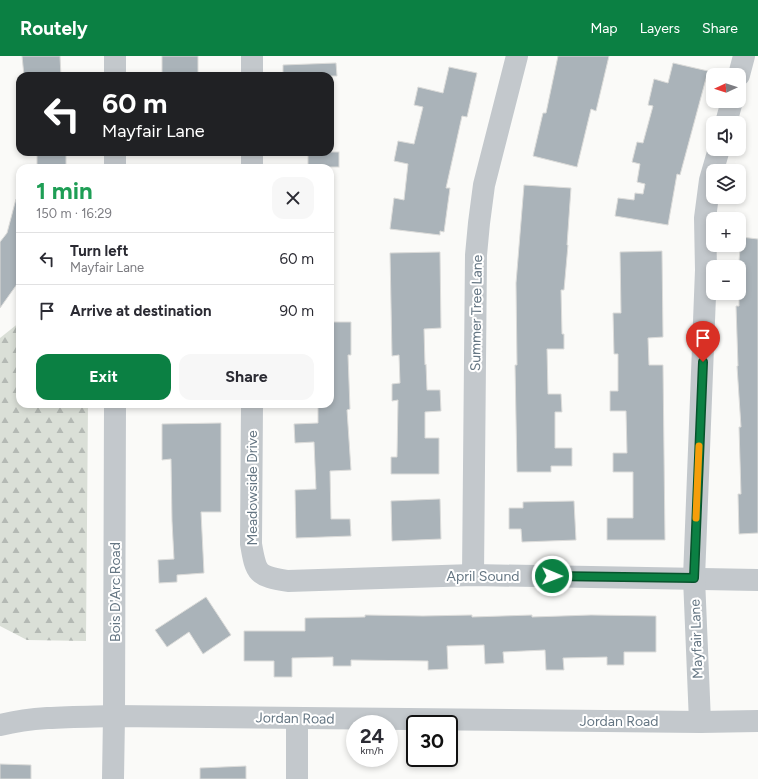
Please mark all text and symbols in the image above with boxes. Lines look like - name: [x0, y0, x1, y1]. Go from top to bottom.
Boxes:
- text: Routely: [20, 17, 88, 40]
- text: Map: [590, 20, 618, 37]
- text: Layers: [640, 20, 680, 37]
- text: Share: [702, 20, 738, 37]
- north arrow: [706, 68, 746, 108]
- map controls: [706, 68, 746, 300]
- text: 60 m: [102, 86, 167, 120]
- icon: left: [36, 88, 88, 140]
- button: sound: [706, 116, 746, 156]
- text: Mayfair Lane: [102, 120, 205, 142]
- button: layers: [706, 164, 746, 204]
- text: 1 min: [36, 176, 93, 205]
- button: close: [272, 177, 314, 219]
- text: 150 m · 16:29: [36, 206, 112, 221]
- button: +: [706, 212, 746, 252]
- text: Turn left: [70, 242, 128, 260]
- icon: left: [36, 248, 58, 270]
- text: 60 m: [279, 250, 314, 268]
- street label: Summer Tree Lane: [467, 254, 486, 371]
- text: Mayfair Lane: [70, 260, 144, 275]
- button: −: [706, 260, 746, 300]
- icon: arrive: [36, 300, 58, 322]
- text: Arrive at destination: [70, 302, 211, 320]
- text: 90 m: [279, 302, 314, 320]
- pin: [686, 321, 720, 362]
- icon: arrive: [692, 327, 714, 349]
- button: Exit: [36, 354, 171, 400]
- button: Share: [179, 354, 314, 400]
- street label: Meadowside Drive: [244, 430, 261, 546]
- street label: Bois D'Arc Road: [107, 542, 124, 642]
- position arrow: [531, 555, 573, 597]
- street label: April Sound: [447, 568, 519, 585]
- street label: Mayfair Lane: [687, 598, 706, 679]
- street label: Jordan Road: [255, 709, 335, 728]
- street label: Jordan Road: [580, 713, 658, 730]
- speed limit sign: 30: [406, 715, 458, 767]
- text: 24: [360, 724, 384, 748]
- text: km/h: [361, 744, 383, 757]

